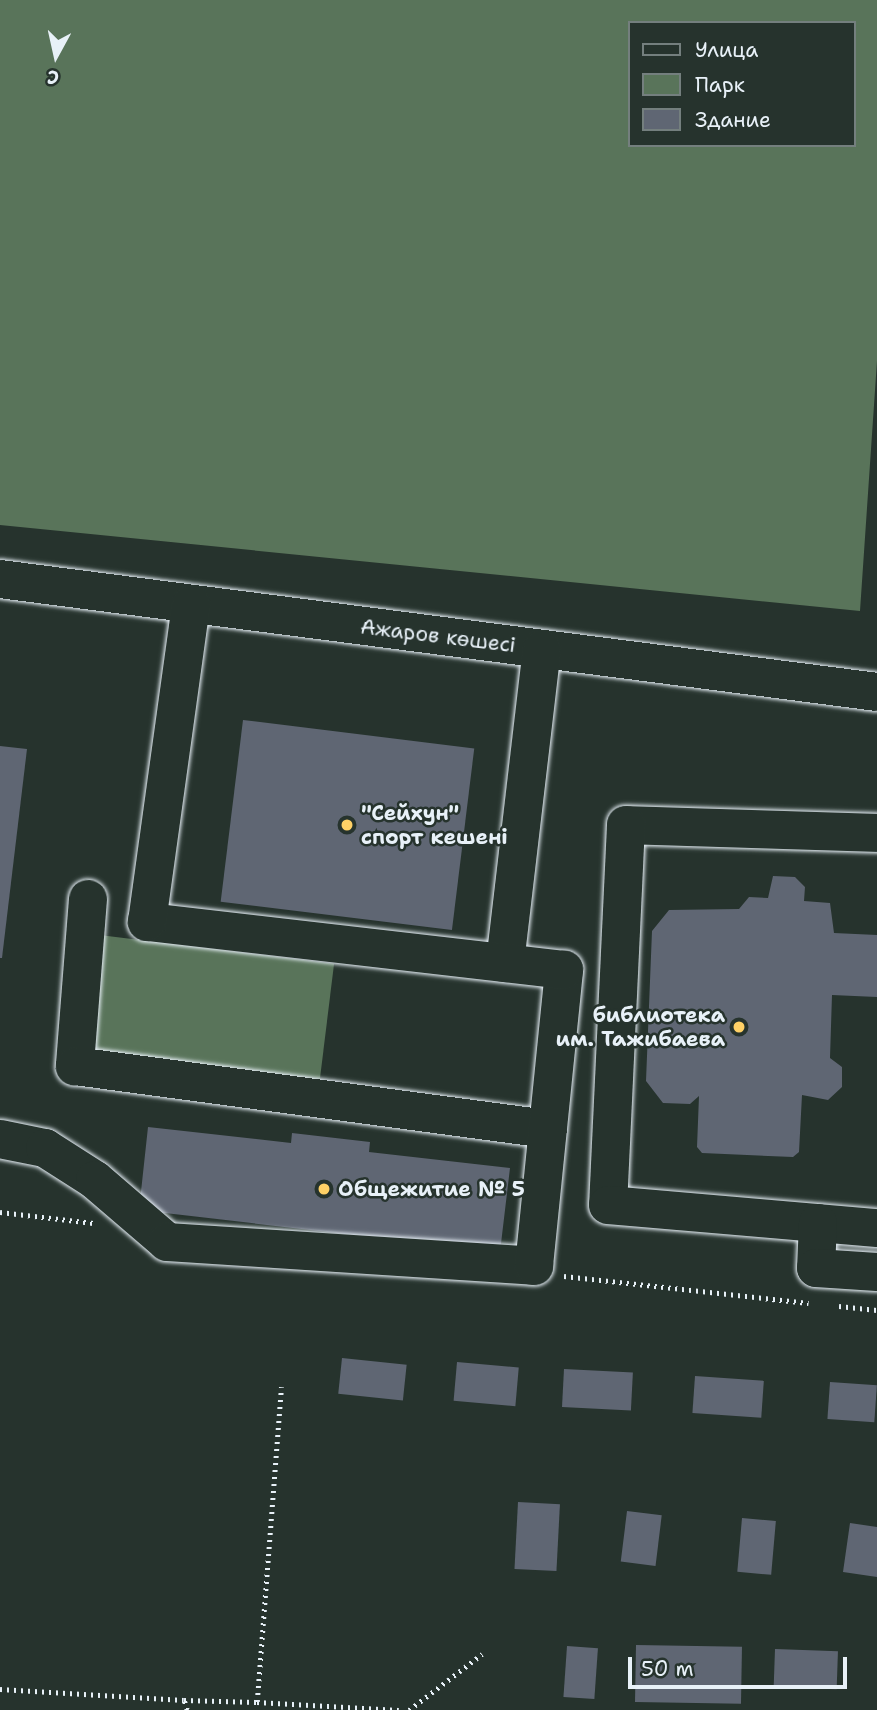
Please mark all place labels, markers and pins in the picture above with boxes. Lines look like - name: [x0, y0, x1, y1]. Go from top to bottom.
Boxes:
- place label: "Сейхун" спорт кешені: [361, 800, 508, 850]
- marker: "Сейхун" спорт кешені: [339, 817, 355, 833]
- place label: библиотека им. Тажибаева: [556, 1002, 725, 1052]
- marker: библиотека им. Тажибаева: [731, 1019, 747, 1035]
- place label: Общежитие № 5: [338, 1176, 525, 1202]
- marker: Общежитие № 5: [316, 1181, 332, 1197]

